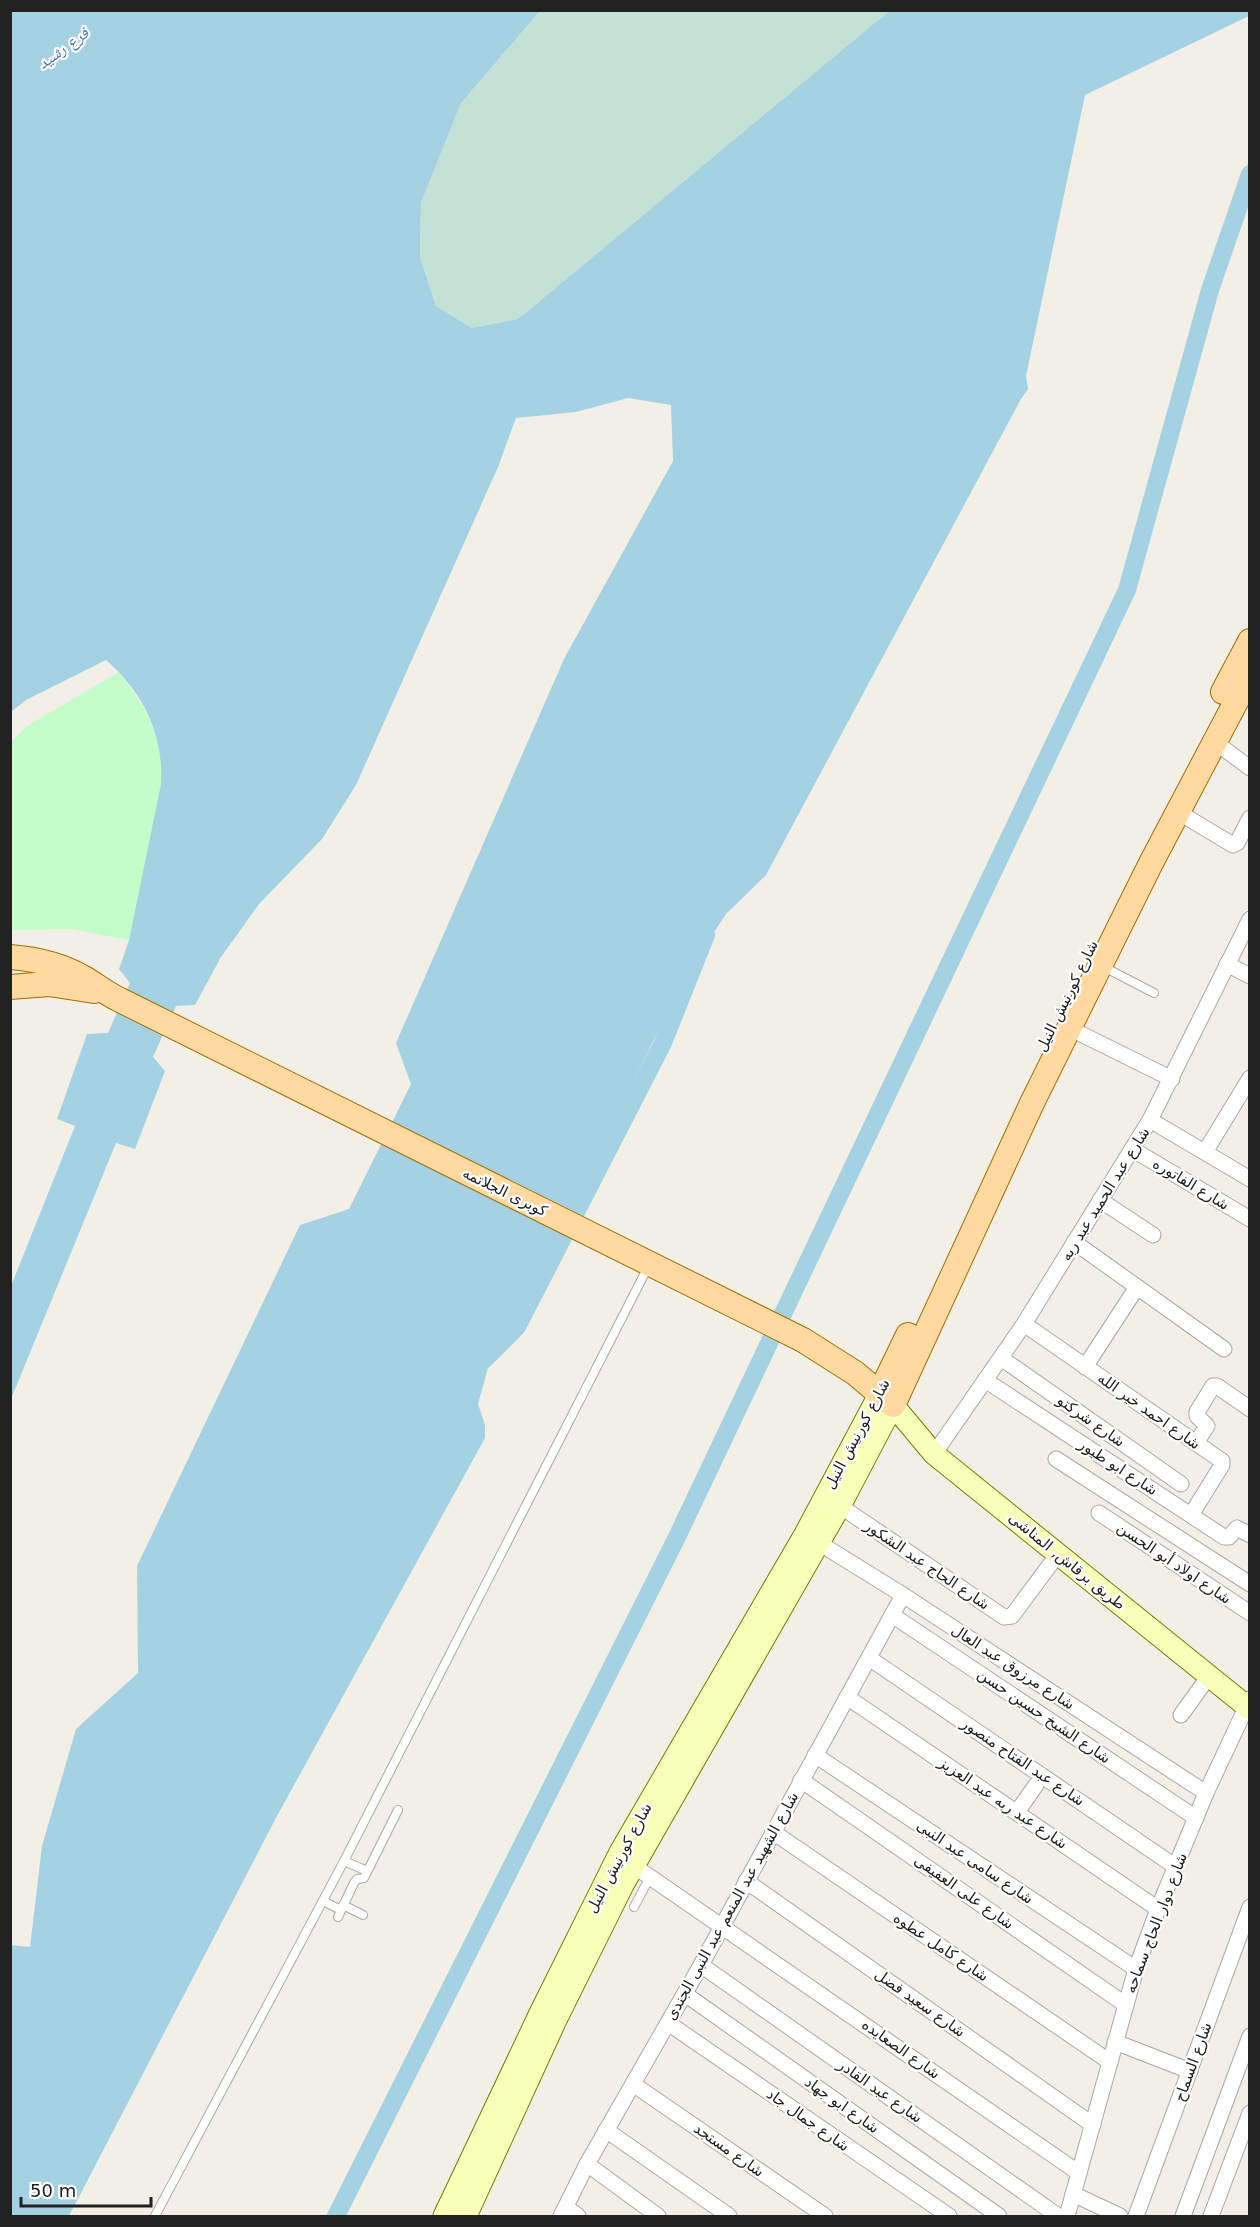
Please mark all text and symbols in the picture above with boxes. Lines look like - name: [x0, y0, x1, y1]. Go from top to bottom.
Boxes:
- water label: فرع رشيد: [34, 23, 94, 74]
- street label: شارع كورنيش النيل: [1032, 937, 1102, 1055]
- street label: شارع عبد الحميد عبد ربه: [1057, 1124, 1153, 1264]
- street label: شارع الفاتوره: [1149, 1154, 1233, 1214]
- street label: كوبرى الجلاتمه: [460, 1164, 551, 1221]
- street label: شارع احمد خير الله: [1094, 1369, 1204, 1453]
- street label: شارع كورنيش النيل: [820, 1376, 894, 1492]
- street label: شارع شركتو: [1053, 1391, 1128, 1451]
- street label: شارع ابو طيور: [1074, 1434, 1161, 1499]
- street label: طريق برقاش, المناشى: [1005, 1508, 1129, 1614]
- street label: شارع الحاج عبد الشكور: [860, 1516, 993, 1614]
- street label: شارع اولاد أبو الحسن: [1114, 1517, 1235, 1608]
- street label: شارع مرزوق عبد العال: [948, 1621, 1078, 1713]
- street label: شارع الشيخ حسين حسن: [974, 1665, 1114, 1767]
- street label: شارع عبد الفتاح منصور: [957, 1714, 1088, 1810]
- street label: شارع عبد ربه عبد العزيز: [934, 1753, 1071, 1853]
- street label: شارع الشهيد عبد المنعم عبد النبى الجندى: [662, 1789, 802, 2023]
- street label: شارع كورنيش النيل: [582, 1800, 656, 1916]
- street label: شارع سامى عبد النبى: [913, 1816, 1037, 1908]
- street label: شارع دوار الحاج سماحه: [1121, 1850, 1192, 1996]
- street label: شارع على العفيفى: [911, 1851, 1017, 1933]
- street label: شارع كامل عطوه: [890, 1909, 992, 1985]
- street label: شارع سعيد فضل: [871, 1965, 969, 2041]
- street label: شارع الصعايده: [858, 2015, 944, 2083]
- street label: شارع السماح: [1170, 2020, 1216, 2104]
- street label: شارع عبد القادر: [833, 2055, 926, 2127]
- street label: شارع ابو جهاد: [801, 2073, 883, 2137]
- street label: شارع جمال جاد: [763, 2085, 853, 2155]
- street label: شارع مستجد: [690, 2119, 768, 2181]
- scale bar: [21, 2170, 152, 2208]
- text: 50 m: [30, 2180, 76, 2201]

